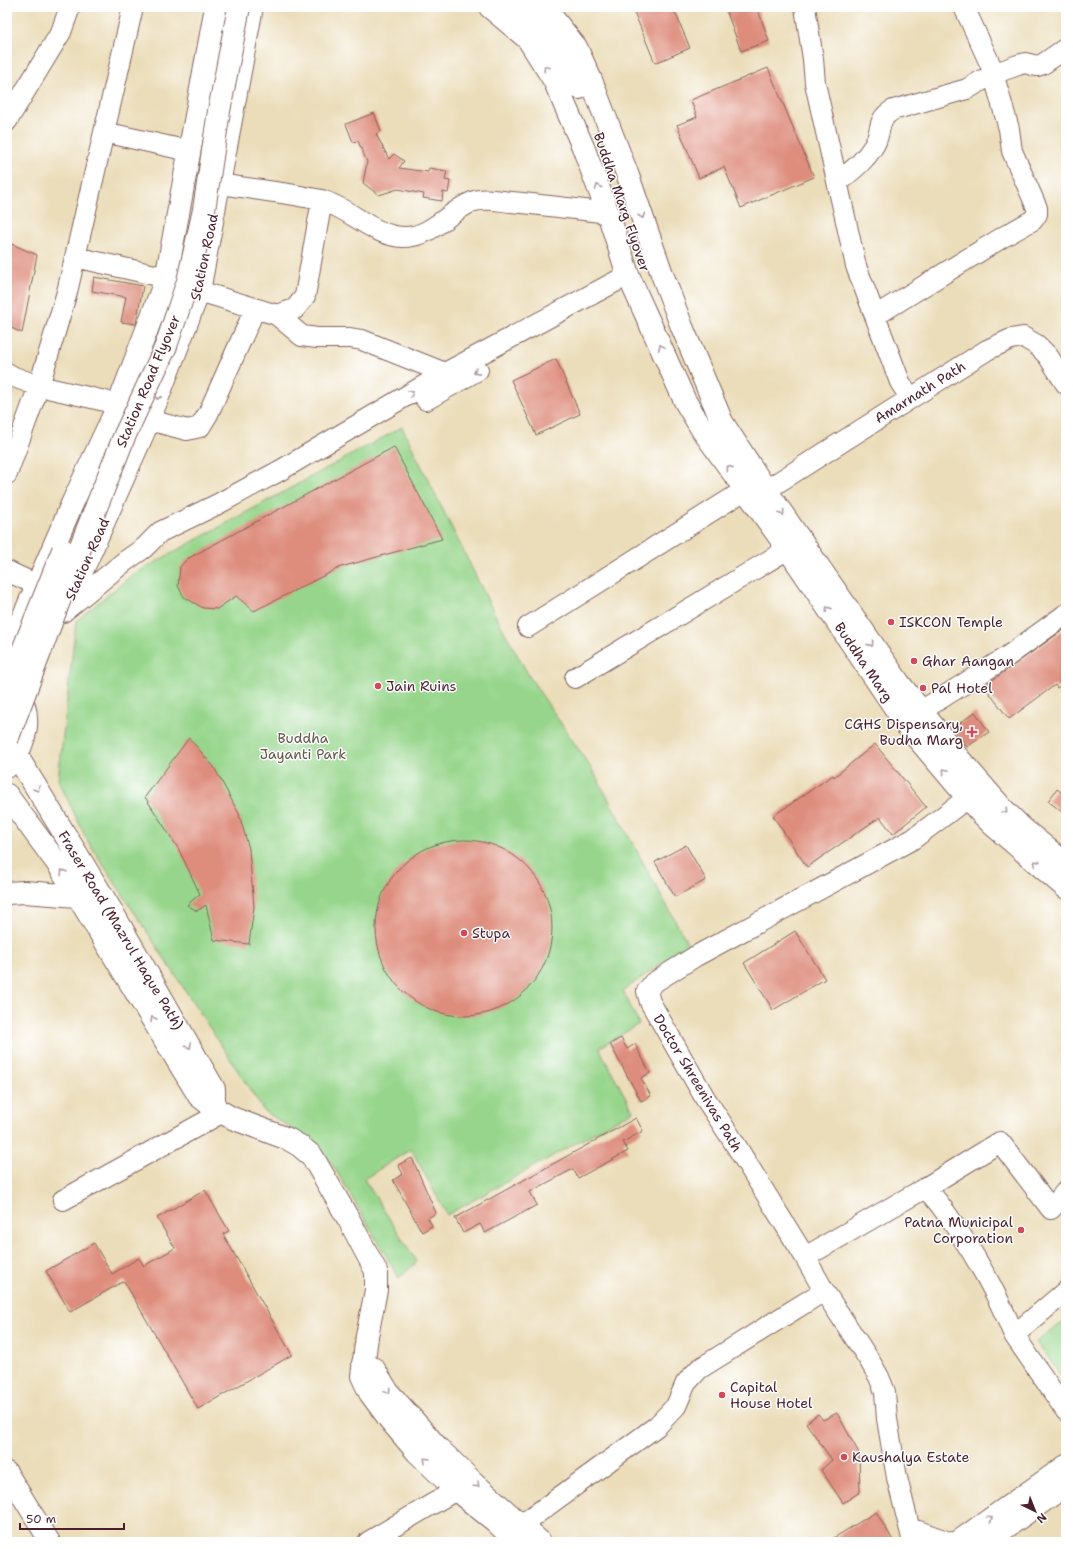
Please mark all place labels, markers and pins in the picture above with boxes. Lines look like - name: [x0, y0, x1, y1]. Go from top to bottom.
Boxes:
- place label: ISKCON Temple: [899, 613, 1003, 631]
- marker: ISKCON Temple: [886, 617, 896, 627]
- place label: Ghar Aangan: [922, 652, 1015, 670]
- marker: Ghar Aangan: [909, 656, 919, 666]
- place label: Jain Ruins: [386, 677, 457, 695]
- place label: Pal Hotel: [931, 679, 993, 697]
- marker: Jain Ruins: [373, 681, 383, 691]
- marker: Pal Hotel: [918, 683, 928, 693]
- place label: CGHS Dispensary, Budha Marg: [844, 715, 963, 749]
- marker: CGHS Dispensary, Budha Marg: [966, 726, 978, 738]
- place label: Stupa: [472, 924, 510, 942]
- marker: Stupa: [459, 928, 469, 938]
- place label: Patna Municipal Corporation: [904, 1213, 1014, 1247]
- marker: Patna Municipal Corporation: [1016, 1225, 1026, 1235]
- place label: Capital House Hotel: [730, 1378, 813, 1412]
- marker: Capital House Hotel: [717, 1390, 727, 1400]
- place label: Kaushalya Estate: [852, 1448, 970, 1466]
- marker: Kaushalya Estate: [839, 1452, 849, 1462]

